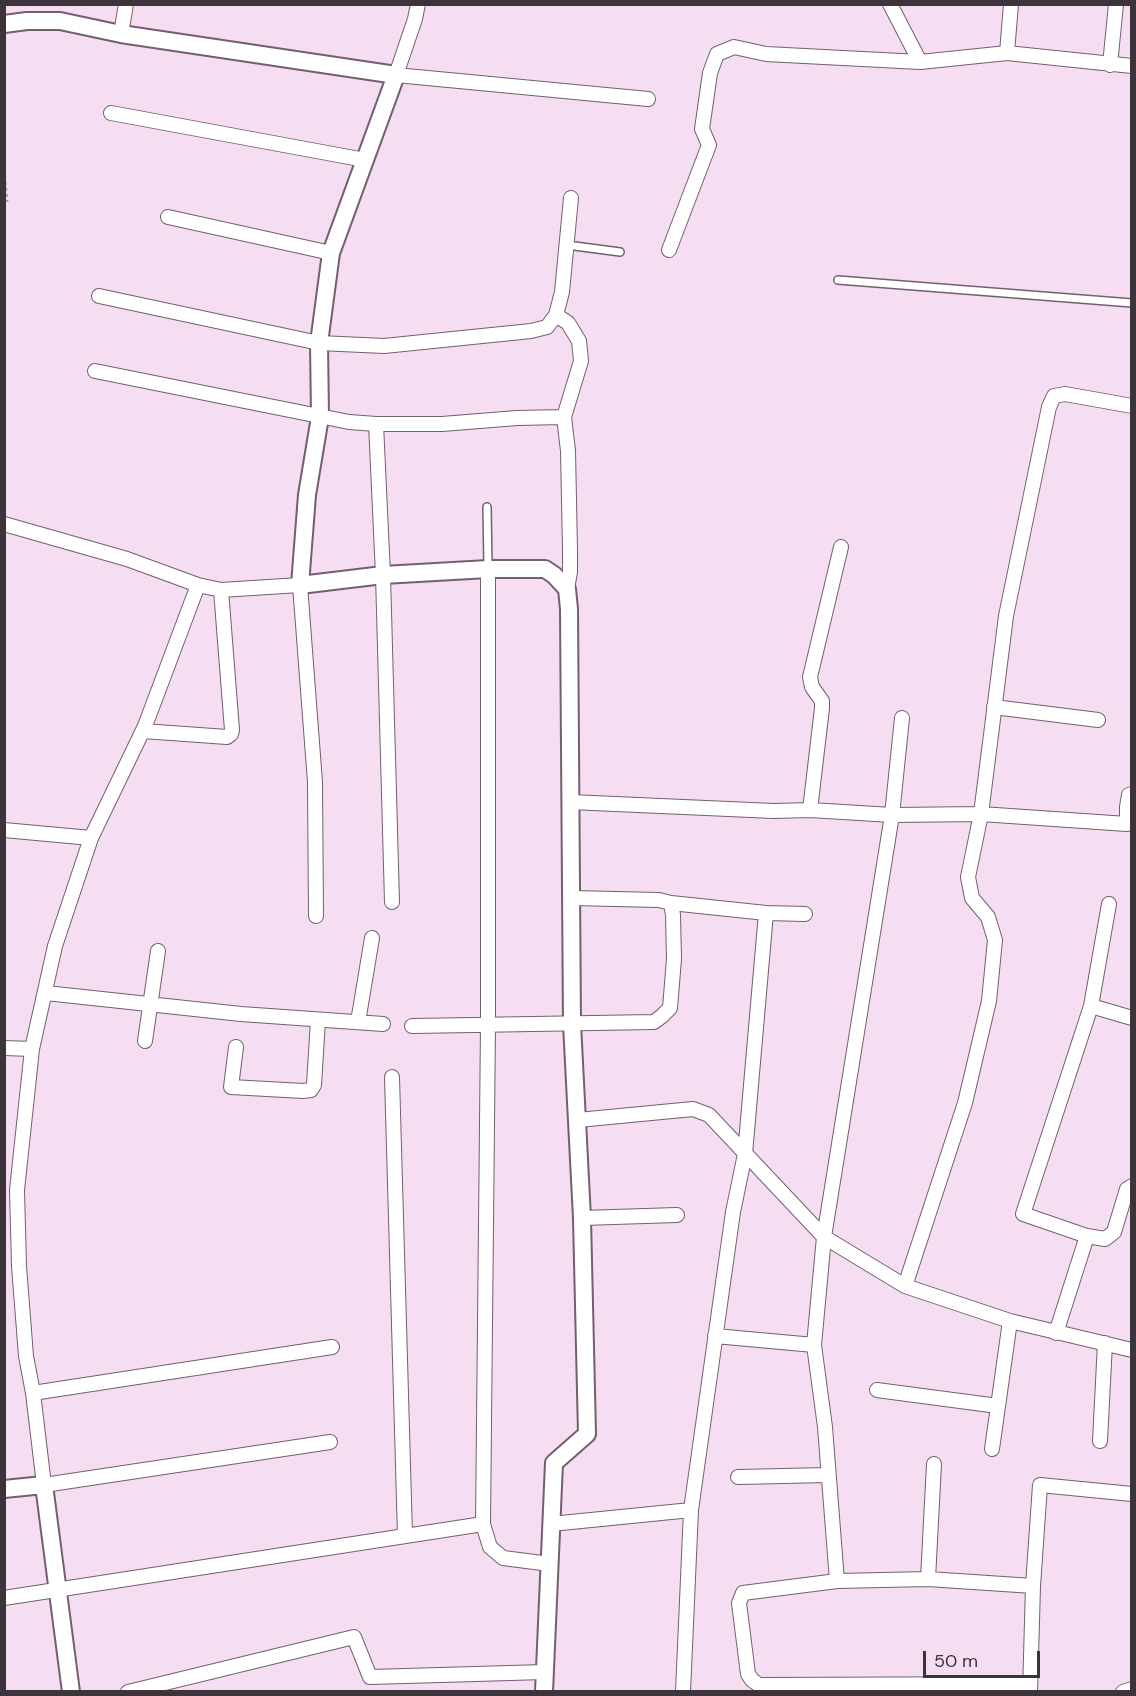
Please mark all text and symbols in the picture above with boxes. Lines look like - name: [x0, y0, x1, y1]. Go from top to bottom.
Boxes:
- scale bar: [926, 1639, 1043, 1677]
- text: 50 m: [934, 1649, 978, 1673]

